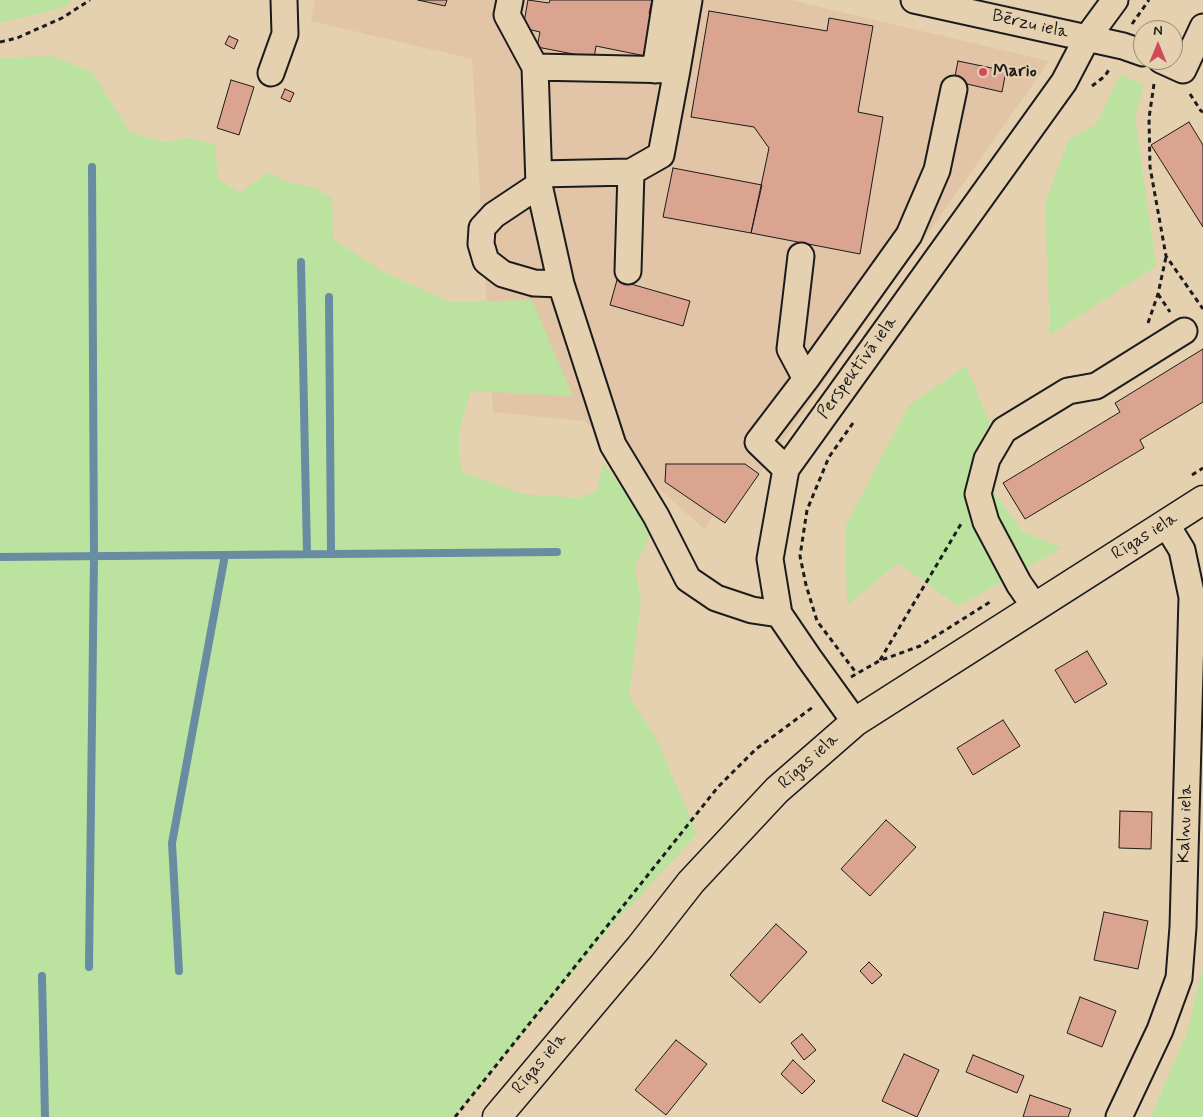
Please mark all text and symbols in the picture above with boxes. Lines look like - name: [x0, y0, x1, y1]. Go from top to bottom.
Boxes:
- street label: Bērzu iela: [990, 6, 1070, 44]
- north arrow: [1133, 20, 1183, 70]
- text: N: [1153, 22, 1163, 40]
- place label: Mario: [993, 61, 1037, 83]
- marker: Mario: [977, 66, 989, 78]
- street label: Perspektīvā iela: [813, 312, 903, 424]
- street label: Rīgas iela: [1108, 508, 1182, 566]
- street label: Rīgas iela: [774, 729, 844, 795]
- street label: Kalnu iela: [1174, 784, 1198, 864]
- street label: Rīgas iela: [508, 1029, 572, 1099]

